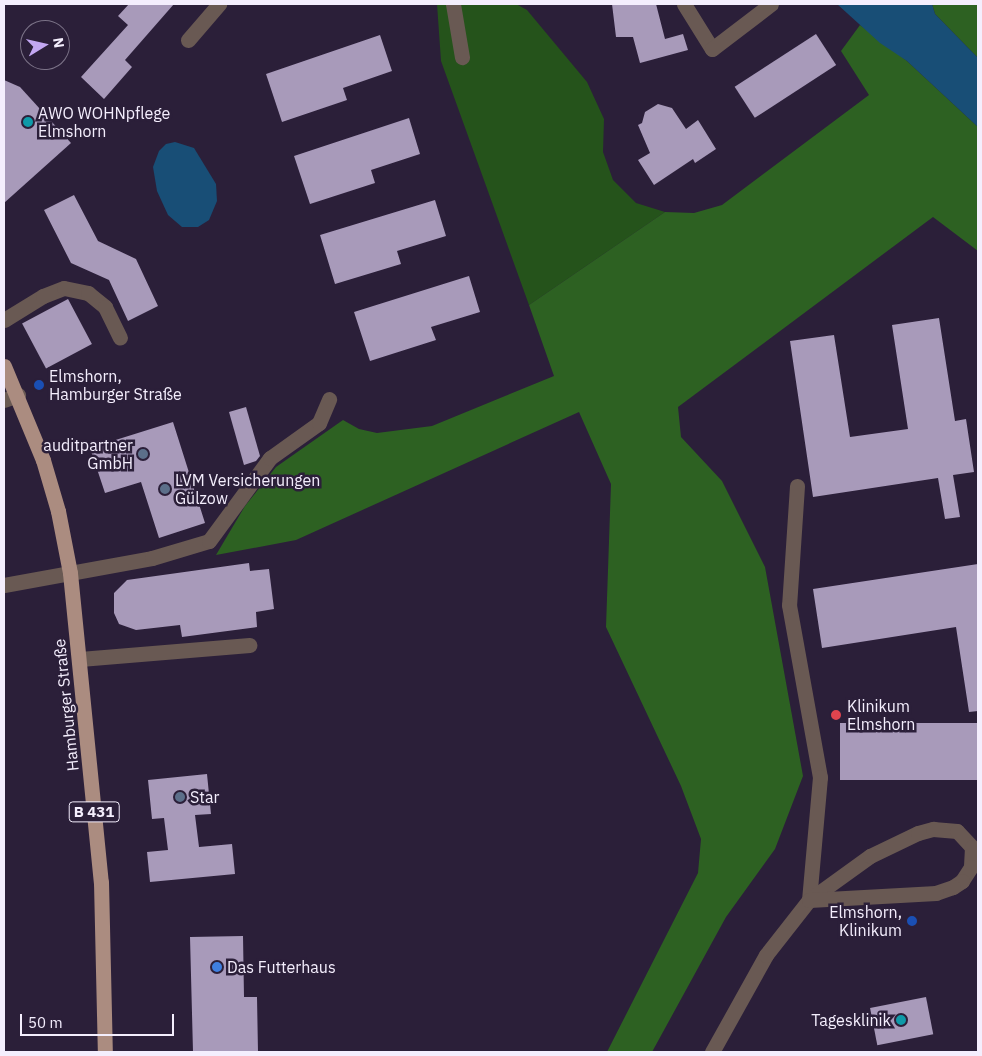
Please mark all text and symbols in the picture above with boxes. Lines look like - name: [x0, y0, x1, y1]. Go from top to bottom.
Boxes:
- north arrow: [20, 20, 70, 70]
- text: N: [49, 36, 69, 49]
- place label: AWO WOHNpflege Elmshorn: [38, 103, 170, 141]
- marker: AWO WOHNpflege Elmshorn: [22, 116, 34, 128]
- place label: Elmshorn, Hamburger Straße: [49, 366, 182, 404]
- marker: Elmshorn, Hamburger Straße: [33, 379, 45, 391]
- place label: auditpartner GmbH: [43, 435, 133, 473]
- marker: auditpartner GmbH: [137, 448, 149, 460]
- place label: LVM Versicherungen Gülzow: [175, 470, 320, 508]
- marker: LVM Versicherungen Gülzow: [159, 483, 171, 495]
- street label: Hamburger Straße: [50, 638, 82, 772]
- place label: Klinikum Elmshorn: [847, 696, 915, 734]
- marker: Klinikum Elmshorn: [829, 708, 843, 722]
- place label: Star: [190, 787, 219, 807]
- marker: Star: [174, 791, 186, 803]
- road number: B 431: [68, 800, 120, 824]
- place label: Elmshorn, Klinikum: [829, 902, 902, 940]
- marker: Elmshorn, Klinikum: [906, 915, 918, 927]
- place label: Das Futterhaus: [227, 957, 336, 977]
- marker: Das Futterhaus: [211, 961, 223, 973]
- scale bar: [22, 1004, 176, 1036]
- place label: Tagesklinik: [811, 1010, 891, 1030]
- text: 50 m: [28, 1013, 63, 1032]
- marker: Tagesklinik: [895, 1014, 907, 1026]

